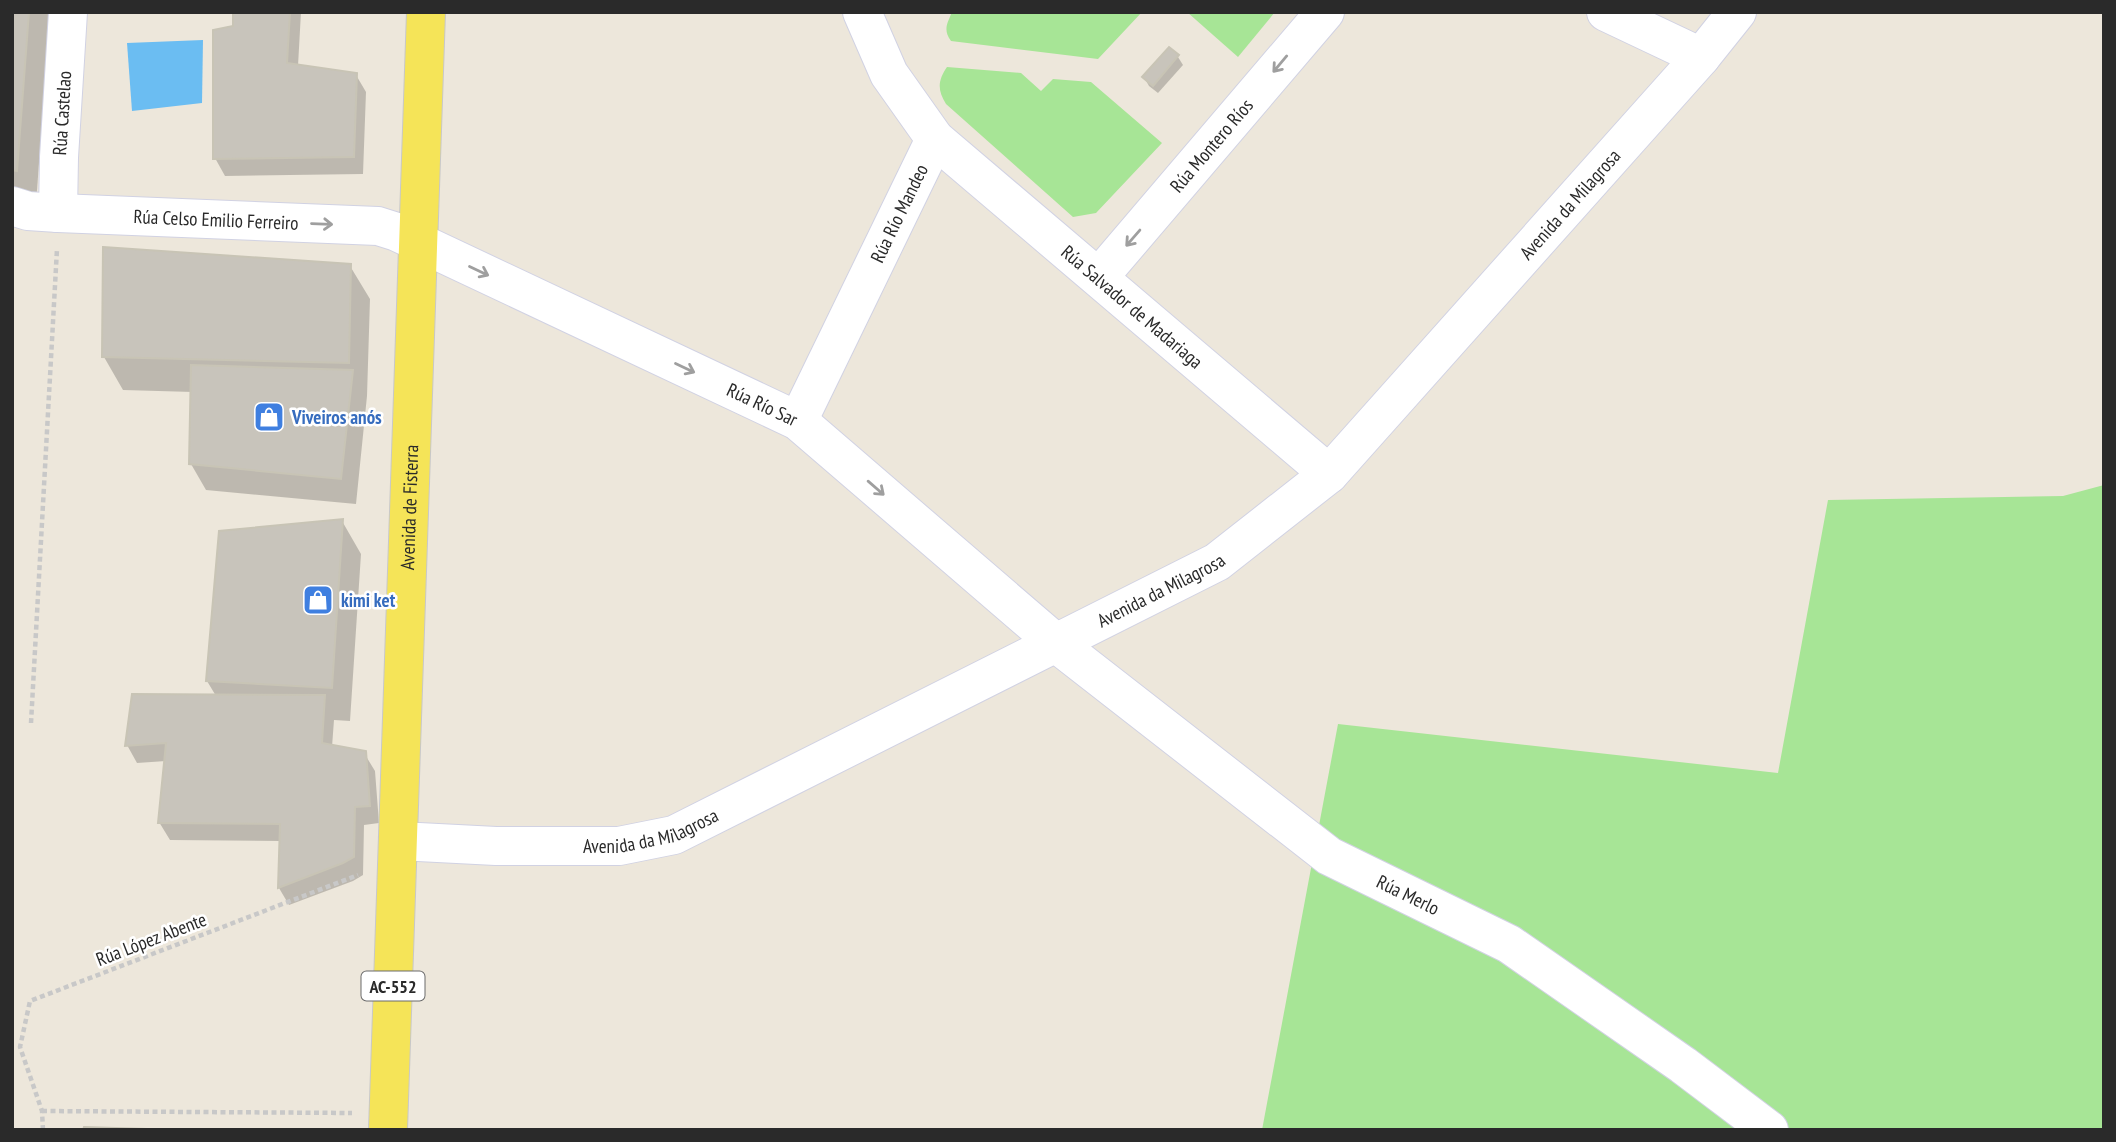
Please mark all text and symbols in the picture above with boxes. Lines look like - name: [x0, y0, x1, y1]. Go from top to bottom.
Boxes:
- one-way arrow: [1272, 55, 1288, 73]
- street label: Rúa Castelao: [47, 70, 76, 156]
- street label: Rúa Montero Ríos: [1164, 93, 1258, 197]
- street label: Avenida da Milagrosa: [1514, 144, 1625, 264]
- street label: Rúa Río Mandeo: [865, 160, 933, 266]
- street label: Rúa Celso Emilio Ferreiro: [133, 204, 299, 235]
- one-way arrow: [311, 217, 334, 230]
- one-way arrow: [1125, 228, 1141, 246]
- street label: Rúa Salvador de Madariaga: [1056, 240, 1208, 374]
- one-way arrow: [468, 265, 489, 279]
- one-way arrow: [674, 362, 695, 375]
- street label: Rúa Río Sar: [723, 377, 802, 432]
- shop icon: Viveiros anós: [252, 400, 286, 434]
- place label: Viveiros anós: [291, 405, 382, 429]
- street label: Avenida de Fisterra: [395, 444, 423, 570]
- one-way arrow: [866, 480, 884, 496]
- street label: Avenida da Milagrosa: [1093, 548, 1230, 632]
- shop icon: kimi ket: [301, 583, 335, 617]
- place label: kimi ket: [341, 588, 396, 612]
- street label: Avenida da Milagrosa: [583, 803, 722, 858]
- street label: Rúa Merlo: [1373, 869, 1443, 920]
- street label: Rúa López Abente: [92, 907, 210, 971]
- road number: AC-552: [362, 972, 424, 1001]

